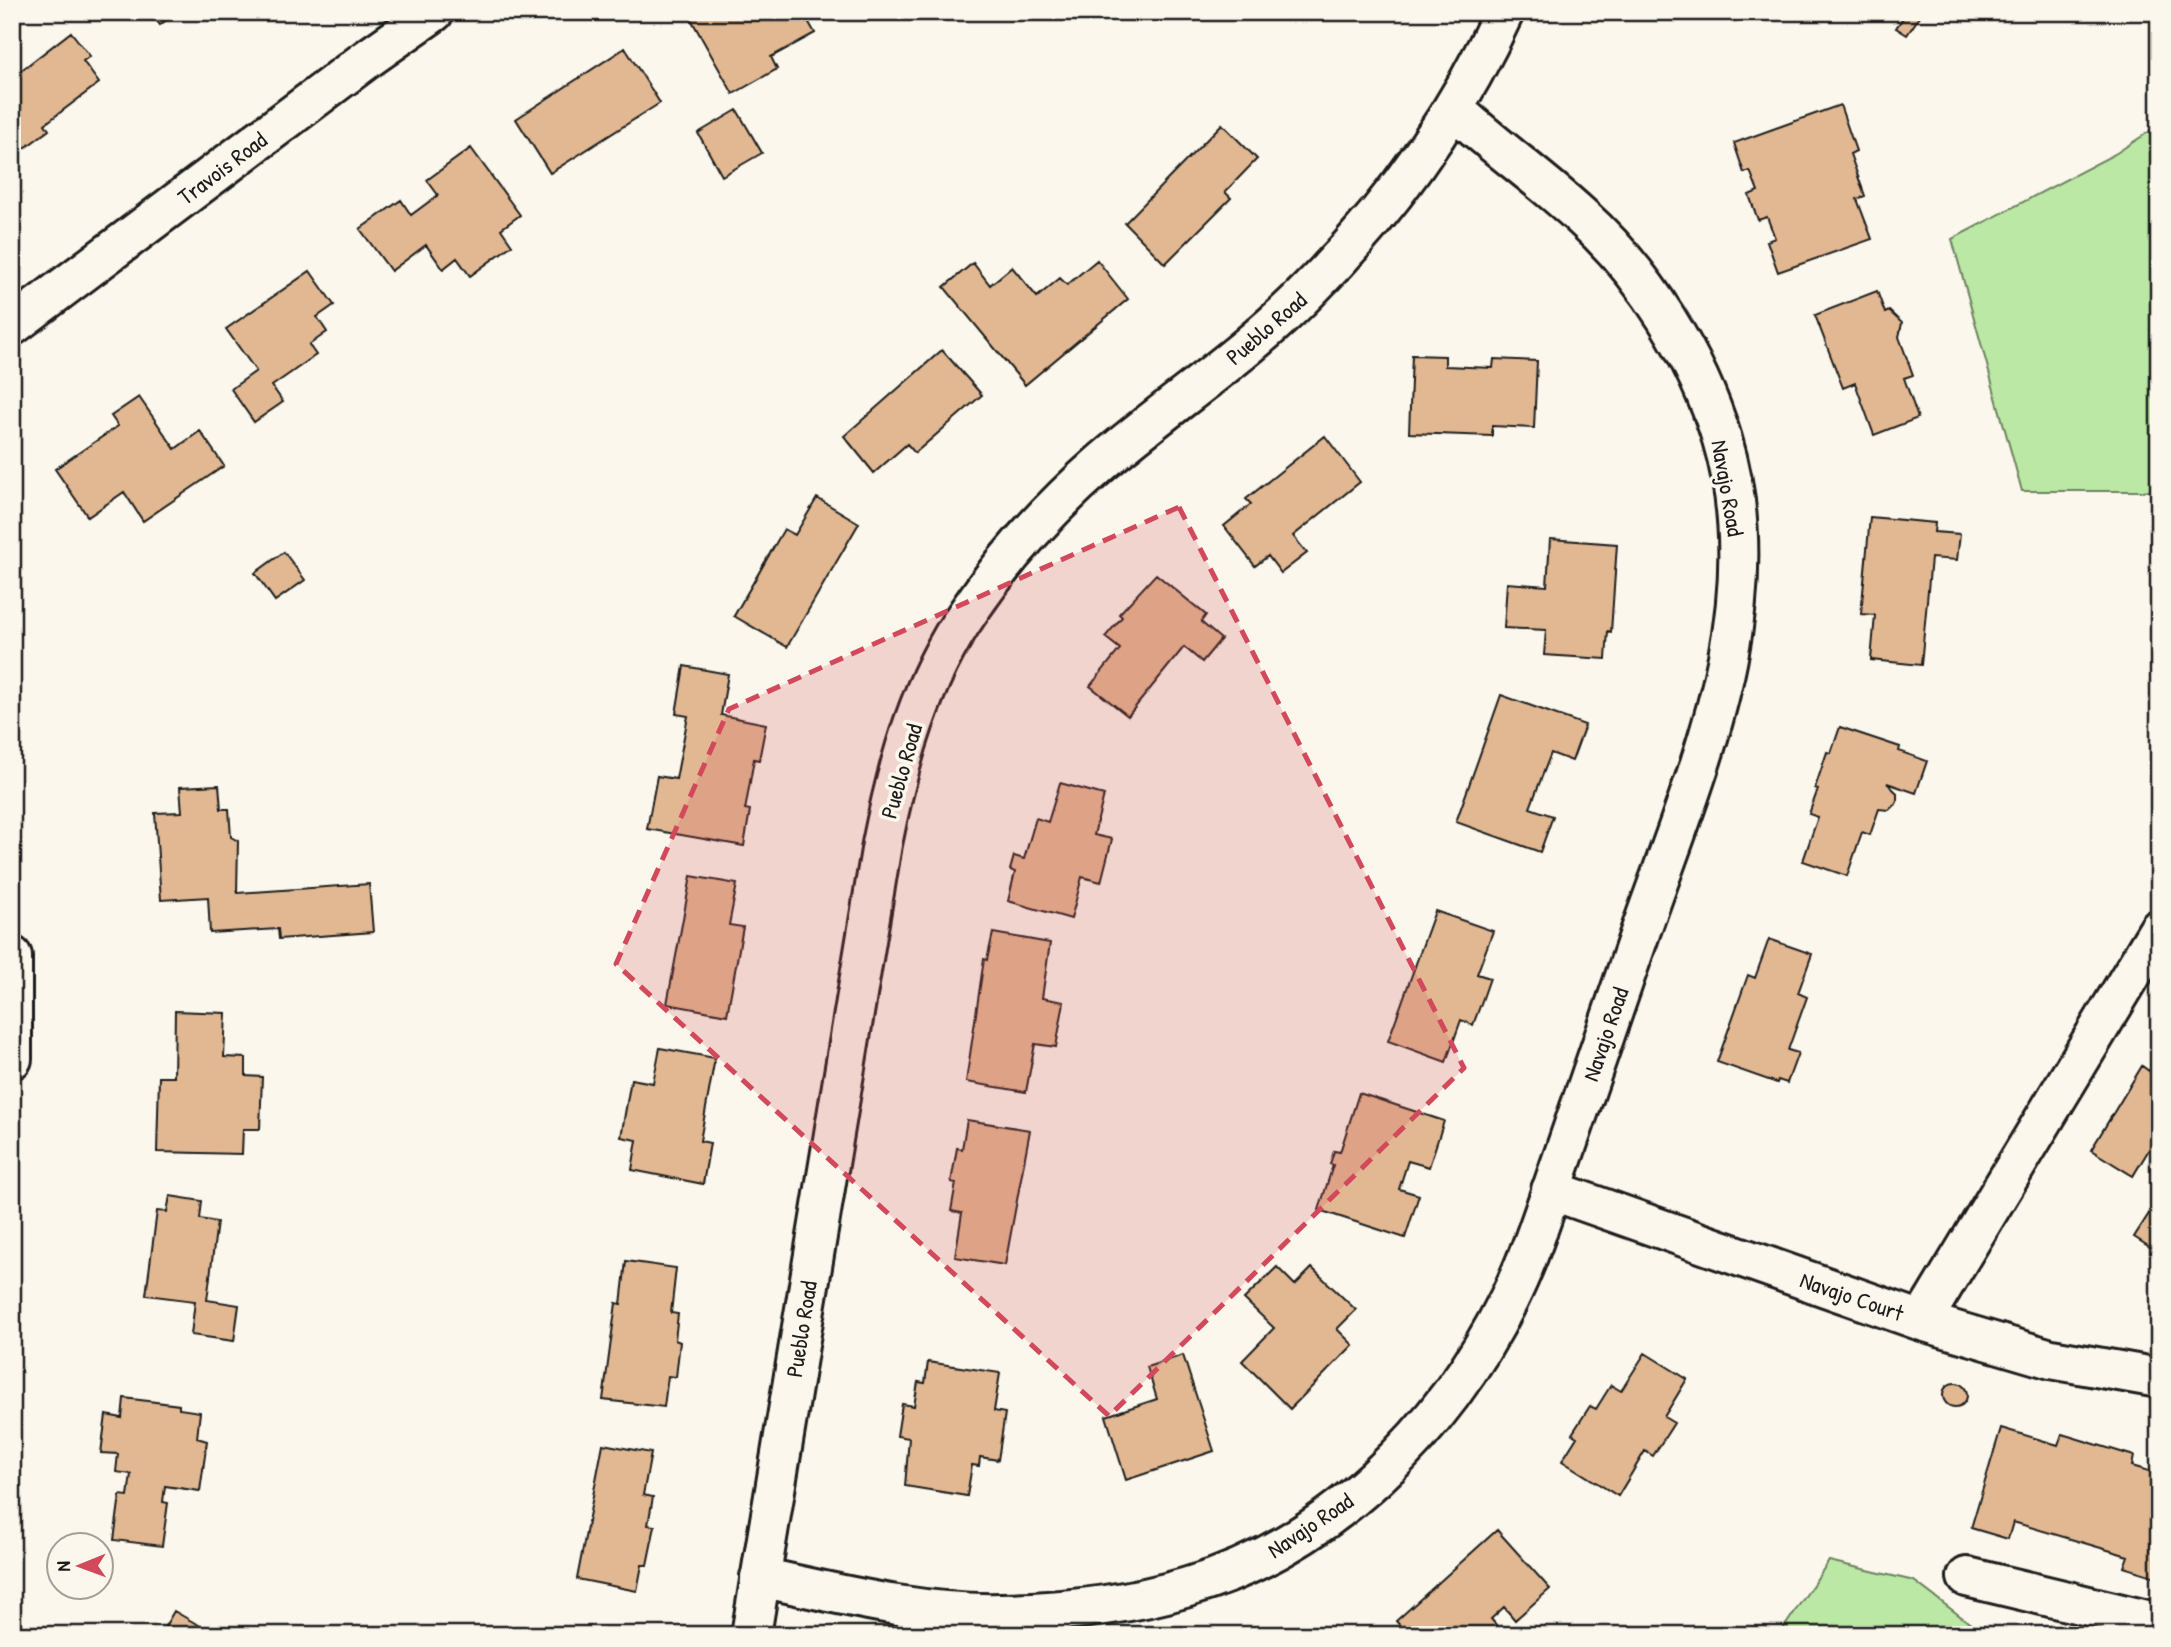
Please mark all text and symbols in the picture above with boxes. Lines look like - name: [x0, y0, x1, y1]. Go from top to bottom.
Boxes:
- street label: Travois Road: [171, 124, 273, 212]
- street label: Pueblo Road: [1219, 284, 1313, 372]
- street label: Navajo Road: [1704, 437, 1752, 539]
- street label: Pueblo Road: [873, 720, 929, 822]
- street label: Navajo Road: [1575, 983, 1635, 1085]
- street label: Navajo Court: [1796, 1264, 1909, 1328]
- street label: Pueblo Road: [778, 1279, 824, 1379]
- street label: Navajo Road: [1261, 1485, 1359, 1565]
- north arrow: [46, 1532, 116, 1602]
- text: N: [50, 1561, 76, 1572]

